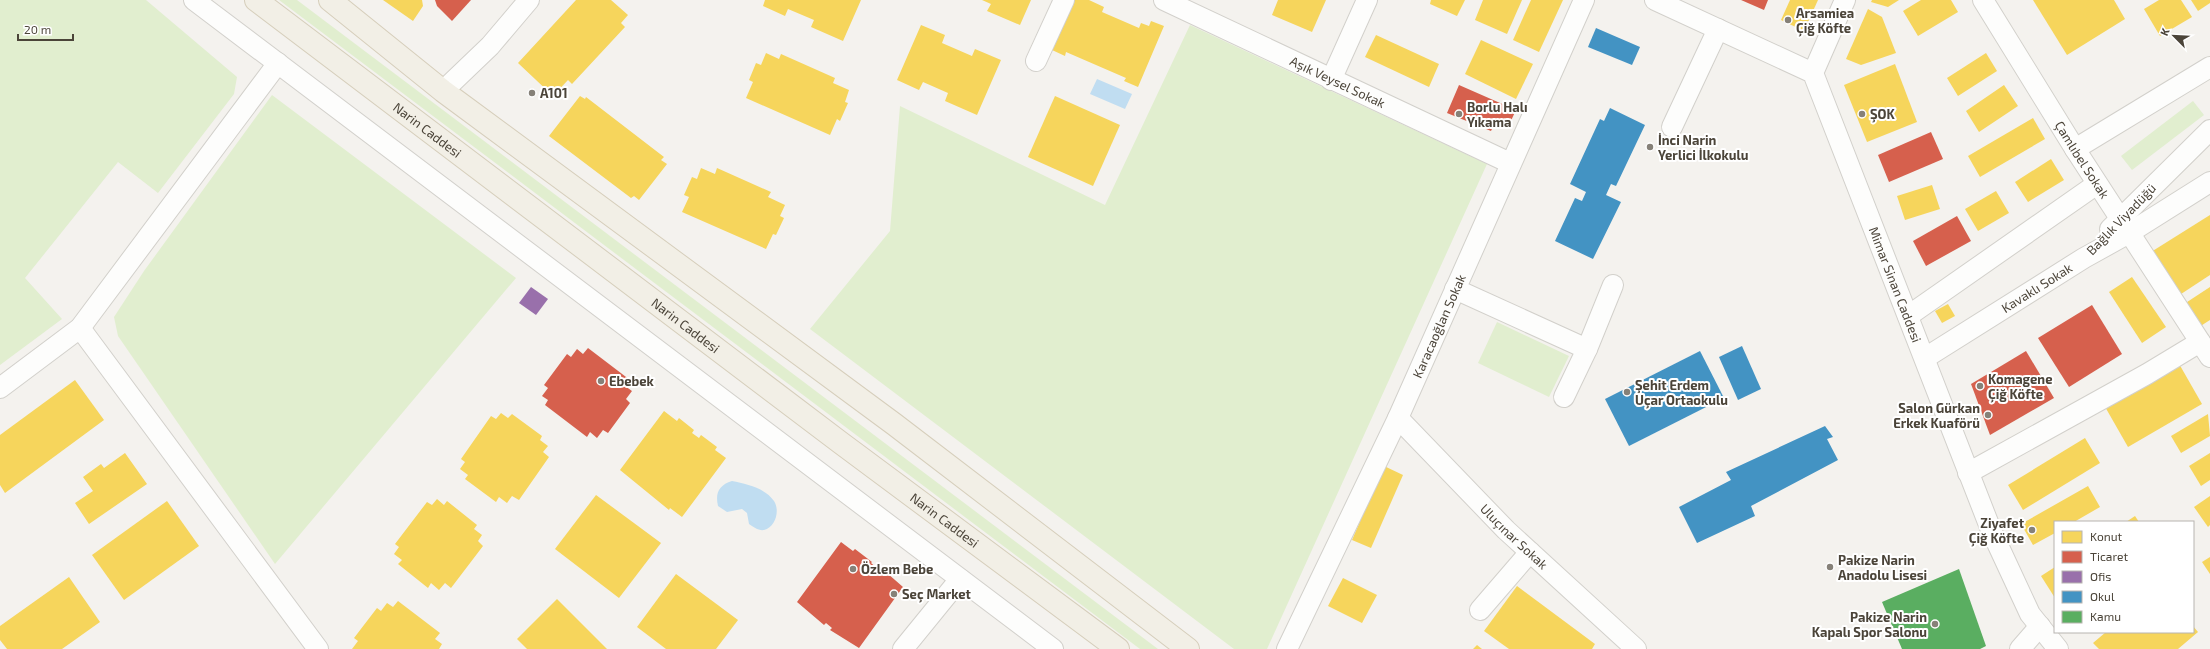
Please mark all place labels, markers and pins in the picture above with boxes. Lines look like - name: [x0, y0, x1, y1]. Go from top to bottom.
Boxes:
- place label: Arsamiea Çiğ Köfte: [1796, 5, 1854, 37]
- marker: Arsamiea Çiğ Köfte: [1783, 15, 1793, 25]
- place label: A101: [540, 85, 568, 101]
- marker: A101: [527, 88, 537, 98]
- place label: Borlu Halı Yıkama: [1467, 99, 1528, 130]
- place label: ŞOK: [1870, 106, 1896, 123]
- marker: Borlu Halı Yıkama: [1454, 109, 1464, 119]
- marker: ŞOK: [1857, 109, 1867, 119]
- place label: İnci Narin Yerlici İlkokulu: [1658, 132, 1748, 163]
- marker: İnci Narin Yerlici İlkokulu: [1645, 142, 1655, 152]
- place label: Komagene Çiğ Köfte: [1988, 371, 2053, 403]
- place label: Ebebek: [609, 373, 655, 389]
- marker: Ebebek: [596, 376, 606, 386]
- place label: Şehit Erdem Uçar Ortaokulu: [1635, 377, 1728, 409]
- marker: Komagene Çiğ Köfte: [1975, 381, 1985, 391]
- marker: Şehit Erdem Uçar Ortaokulu: [1622, 387, 1632, 397]
- place label: Salon Gürkan Erkek Kuaförü: [1893, 400, 1980, 431]
- marker: Salon Gürkan Erkek Kuaförü: [1983, 410, 1993, 420]
- place label: Ziyafet Çiğ Köfte: [1969, 515, 2025, 547]
- marker: Ziyafet Çiğ Köfte: [2027, 525, 2037, 535]
- place label: Pakize Narin Anadolu Lisesi: [1838, 552, 1927, 583]
- place label: Özlem Bebe: [861, 561, 933, 577]
- marker: Pakize Narin Anadolu Lisesi: [1825, 562, 1835, 572]
- marker: Özlem Bebe: [848, 564, 858, 574]
- place label: Seç Market: [902, 586, 972, 603]
- marker: Seç Market: [889, 589, 899, 599]
- place label: Pakize Narin Kapalı Spor Salonu: [1812, 609, 1927, 640]
- marker: Pakize Narin Kapalı Spor Salonu: [1930, 619, 1940, 629]

